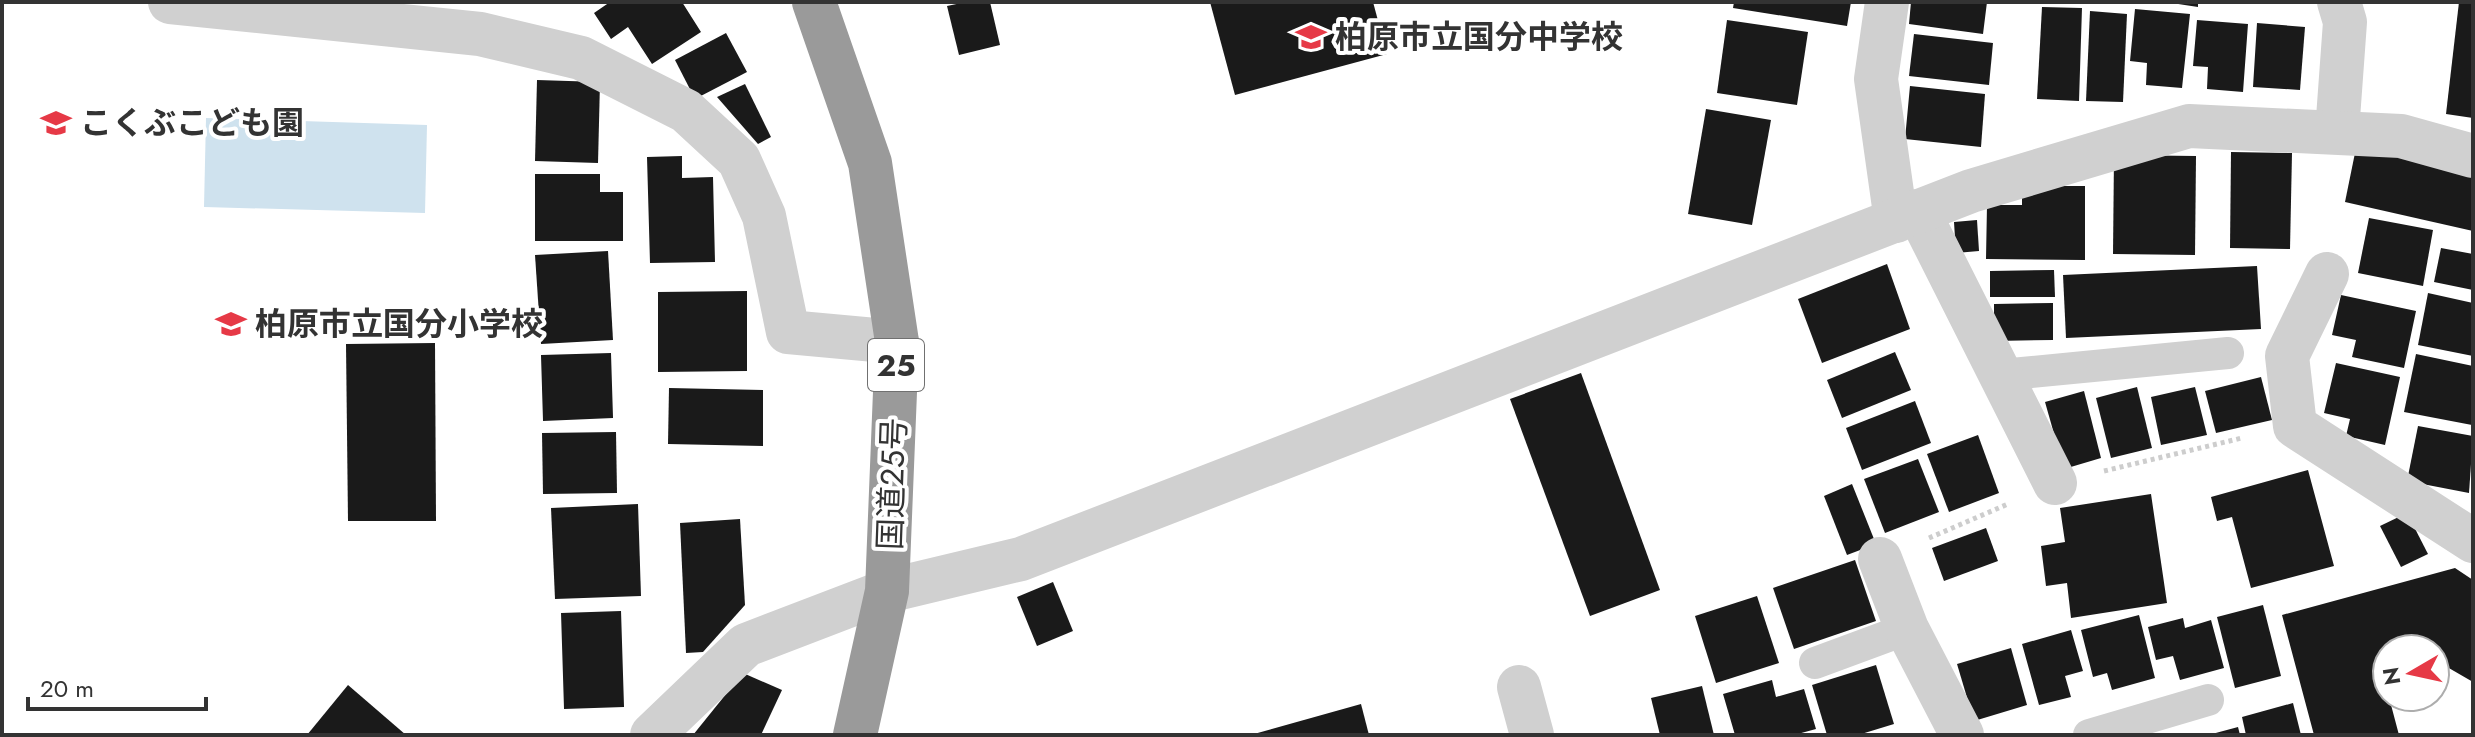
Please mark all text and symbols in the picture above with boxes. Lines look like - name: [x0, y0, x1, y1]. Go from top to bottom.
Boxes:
- place label: 柏原市立国分中学校: [1335, 14, 1623, 60]
- school or university icon: 柏原市立国分中学校: [1294, 20, 1328, 54]
- place label: こくぶこども園: [80, 100, 304, 146]
- school or university icon: こくぶこども園: [39, 106, 73, 140]
- place label: 柏原市立国分小学校: [255, 301, 543, 347]
- school or university icon: 柏原市立国分小学校: [214, 307, 248, 341]
- road number: 25: [868, 339, 924, 391]
- street label: 国道25号: [867, 417, 917, 551]
- north arrow: [2371, 633, 2451, 713]
- scale bar: [28, 661, 206, 711]
- text: N: [2374, 665, 2408, 687]
- text: 20 m: [40, 671, 94, 706]

